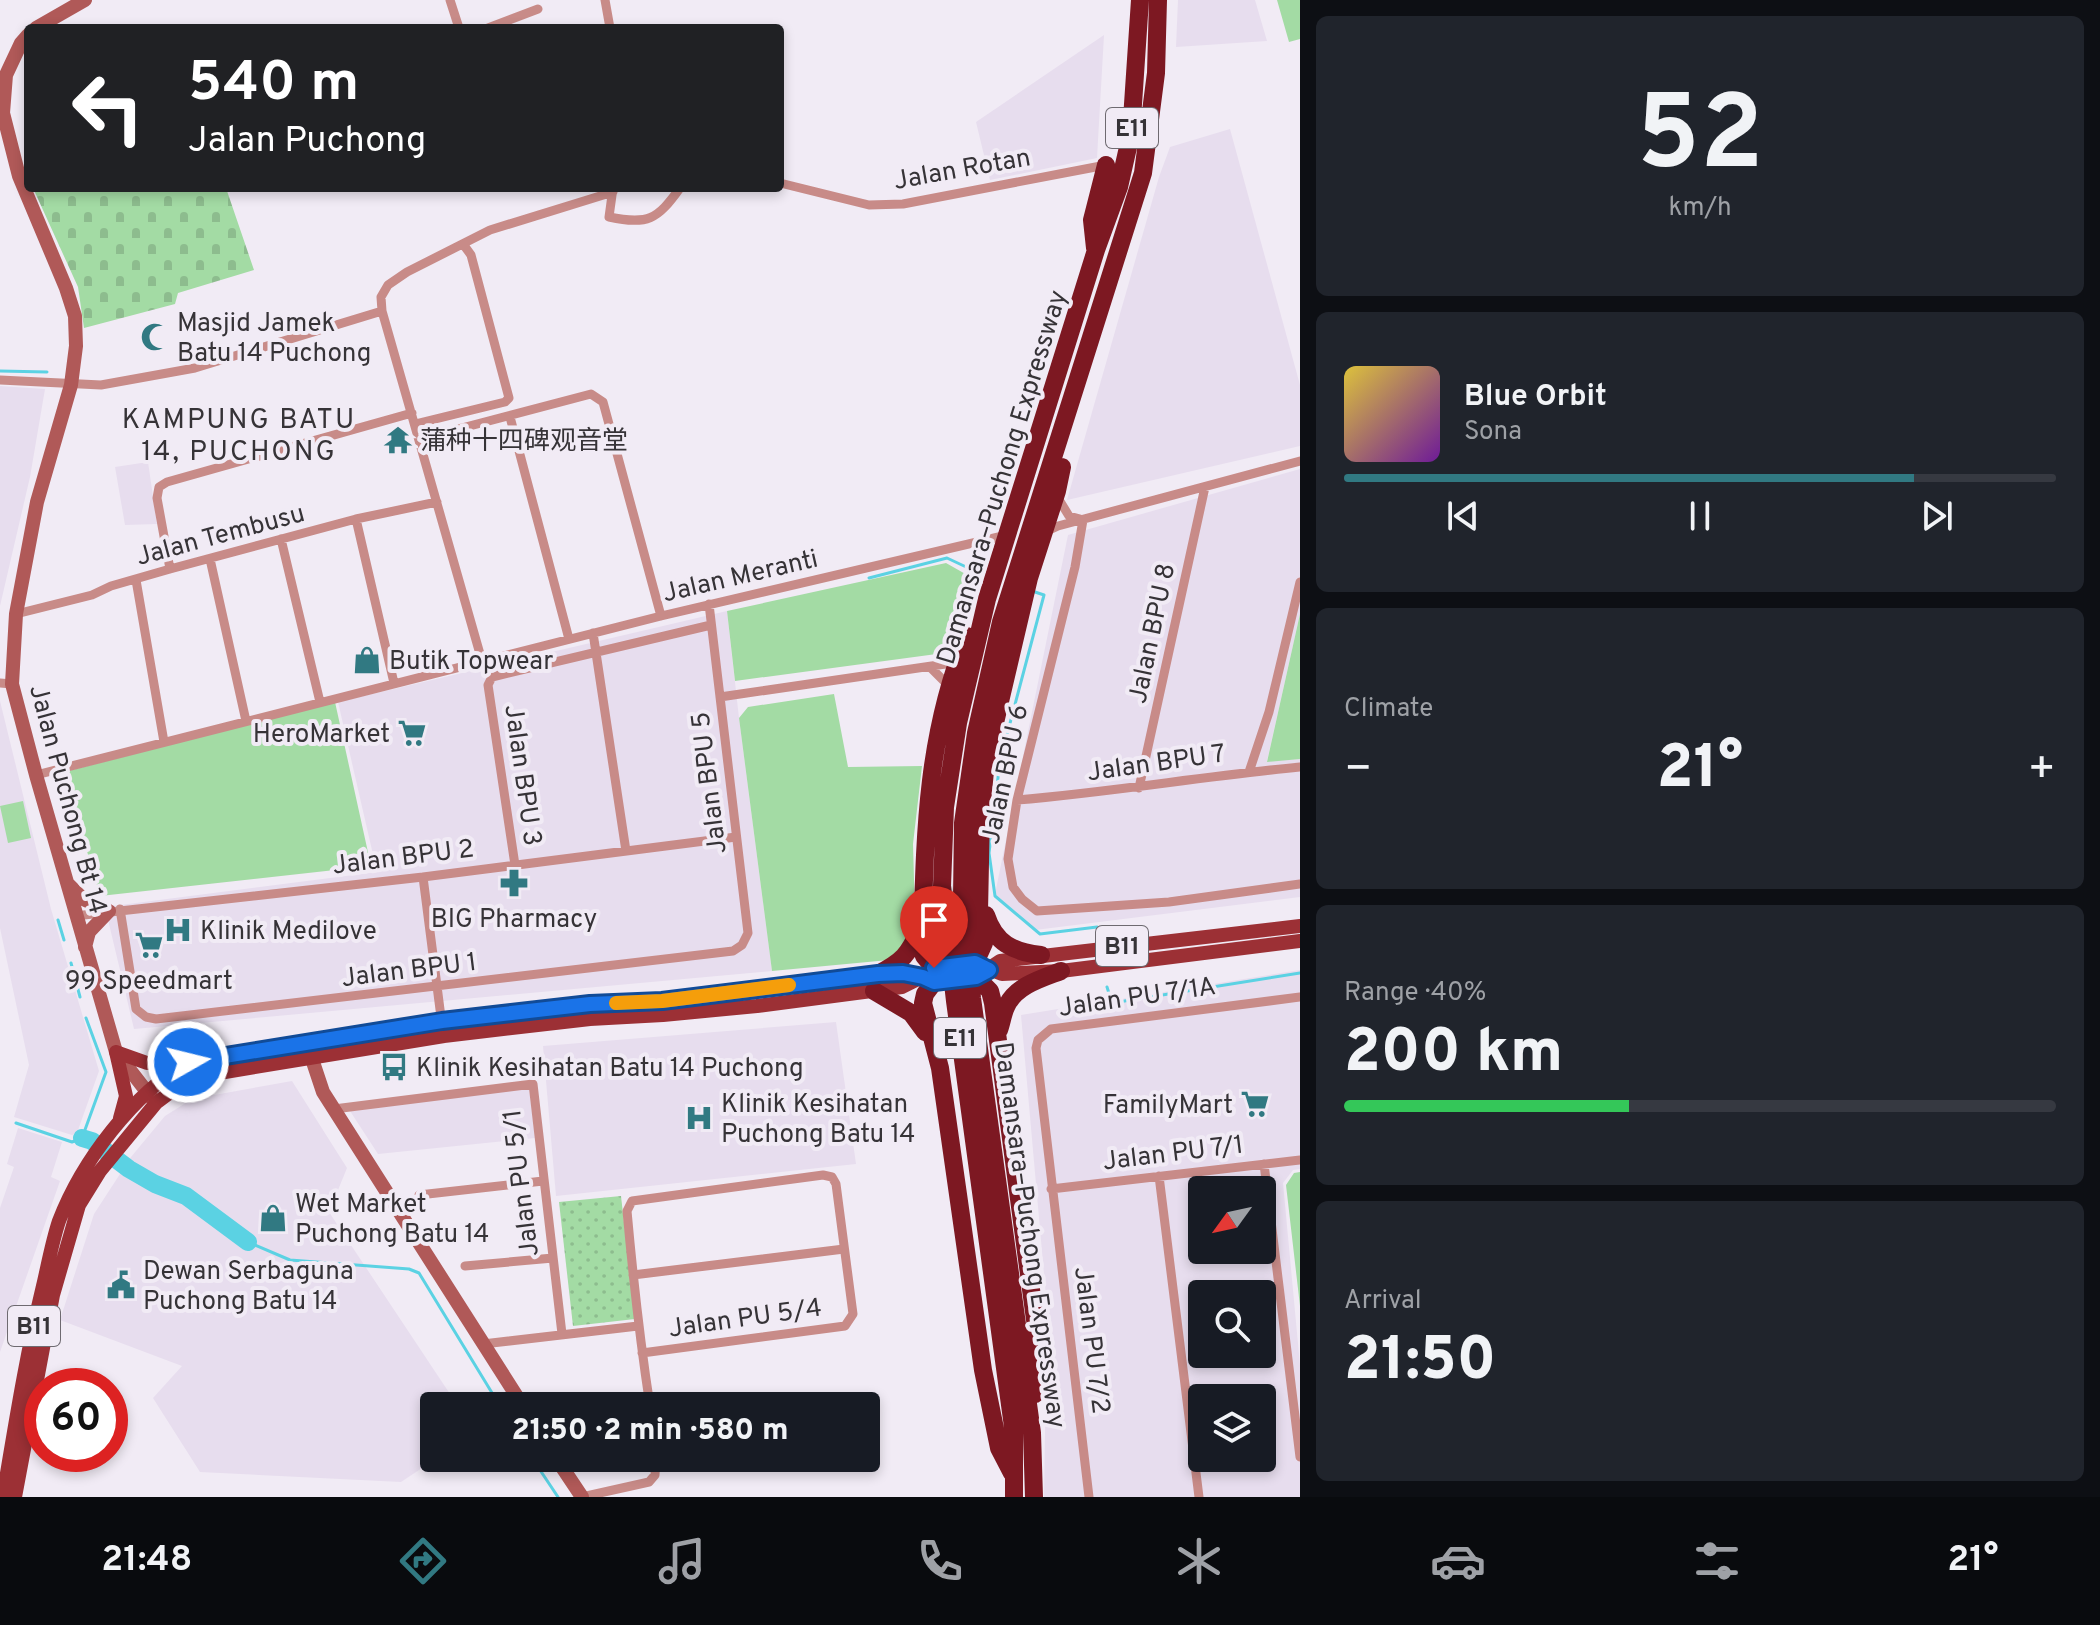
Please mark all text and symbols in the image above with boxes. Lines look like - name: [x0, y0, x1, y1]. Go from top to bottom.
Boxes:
- text: 540 m: [188, 50, 359, 120]
- icon: left: [56, 56, 160, 160]
- text: 52: [1636, 74, 1764, 206]
- road number: E11: [1106, 108, 1158, 148]
- text: Jalan Puchong: [188, 119, 426, 165]
- street label: Jalan Rotan: [891, 142, 1034, 199]
- text: km/h: [1668, 192, 1732, 225]
- street label: Damansara–Puchong Expressway: [931, 287, 1076, 669]
- place label: Masjid Jamek Batu 14 Puchong: [177, 308, 372, 371]
- mosque icon: Masjid Jamek Batu 14 Puchong: [140, 322, 170, 352]
- text: Blue Orbit: [1464, 379, 1607, 416]
- district label: KAMPUNG BATU 14, PUCHONG: [122, 403, 356, 471]
- text: Sona: [1464, 416, 1522, 449]
- temple icon: 蒲种十四碑观音堂: [383, 425, 413, 455]
- place label: 蒲种十四碑观音堂: [420, 426, 628, 459]
- icon: previous: [1441, 494, 1485, 538]
- icon: pause: [1678, 494, 1722, 538]
- icon: next: [1915, 494, 1959, 538]
- street label: Jalan Tembusu: [133, 498, 309, 575]
- street label: Jalan Meranti: [660, 544, 821, 611]
- street label: Jalan BPU 8: [1122, 560, 1184, 707]
- shop icon: Butik Topwear: [352, 645, 382, 675]
- place label: Butik Topwear: [389, 646, 553, 679]
- street label: Jalan Puchong Bt 14: [20, 681, 113, 918]
- text: Climate: [1344, 693, 1433, 726]
- street label: Jalan BPU 6: [976, 702, 1037, 847]
- street label: Jalan BPU 3: [495, 703, 548, 848]
- street label: Jalan BPU 5: [685, 710, 736, 856]
- supermarket icon: HeroMarket: [397, 718, 427, 748]
- place label: HeroMarket: [253, 719, 390, 752]
- text: 21°: [1657, 733, 1743, 809]
- street label: Jalan BPU 7: [1085, 738, 1228, 790]
- text: −: [1344, 743, 1372, 799]
- text: +: [2028, 743, 2056, 799]
- street label: Jalan BPU 2: [331, 833, 476, 884]
- pharmacy icon: BIG Pharmacy: [499, 868, 529, 898]
- pin: [900, 886, 968, 968]
- icon: arrive: [912, 898, 956, 942]
- place label: BIG Pharmacy: [431, 904, 597, 937]
- hospital icon: Klinik Medilove: [163, 915, 193, 945]
- place label: Klinik Medilove: [200, 916, 377, 949]
- road number: B11: [1096, 926, 1148, 966]
- supermarket icon: 99 Speedmart: [134, 930, 164, 960]
- street label: Jalan BPU 1: [340, 947, 479, 996]
- place label: 99 Speedmart: [65, 966, 233, 999]
- street label: Jalan PU 7/1A: [1057, 971, 1218, 1026]
- text: Range · 40%: [1344, 977, 1486, 1010]
- text: 200 km: [1344, 1017, 1563, 1093]
- road number: E11: [934, 1018, 986, 1058]
- position arrow: [146, 1020, 230, 1104]
- street label: Damansara–Puchong Expressway: [985, 1040, 1072, 1431]
- bus stop icon: Klinik Kesihatan Batu 14 Puchong: [379, 1052, 409, 1082]
- place label: Klinik Kesihatan Batu 14 Puchong: [416, 1053, 804, 1086]
- place label: Klinik Kesihatan Puchong Batu 14: [721, 1089, 916, 1152]
- supermarket icon: FamilyMart: [1240, 1089, 1270, 1119]
- place label: FamilyMart: [1103, 1090, 1233, 1123]
- hospital icon: Klinik Kesihatan Puchong Batu 14: [684, 1103, 714, 1133]
- street label: Jalan PU 5/1: [497, 1107, 548, 1258]
- street label: Jalan PU 7/1: [1101, 1129, 1246, 1179]
- north arrow: [1188, 1176, 1276, 1264]
- map controls: [1188, 1176, 1276, 1472]
- place label: Wet Market Puchong Batu 14: [295, 1189, 490, 1252]
- shop icon: Wet Market Puchong Batu 14: [258, 1203, 288, 1233]
- place label: Dewan Serbaguna Puchong Batu 14: [143, 1256, 354, 1319]
- street label: Jalan PU 7/2: [1065, 1265, 1116, 1416]
- public building icon: Dewan Serbaguna Puchong Batu 14: [106, 1270, 136, 1300]
- button: search: [1188, 1280, 1276, 1368]
- text: Arrival: [1344, 1285, 1422, 1318]
- street label: Jalan PU 5/4: [666, 1292, 824, 1347]
- road number: B11: [8, 1306, 60, 1346]
- text: 21:50: [1344, 1325, 1496, 1401]
- speed limit sign: 60: [24, 1368, 128, 1472]
- button: layers: [1188, 1384, 1276, 1472]
- text: 21:50 · 2 min · 580 m: [512, 1413, 788, 1450]
- icon: directions: [395, 1533, 451, 1589]
- icon: music: [654, 1533, 710, 1589]
- icon: phone: [912, 1533, 968, 1589]
- icon: climate: [1171, 1533, 1227, 1589]
- icon: car: [1430, 1533, 1486, 1589]
- icon: filters: [1689, 1533, 1745, 1589]
- text: 21:48: [101, 1538, 192, 1584]
- text: 21°: [1947, 1538, 1999, 1584]

